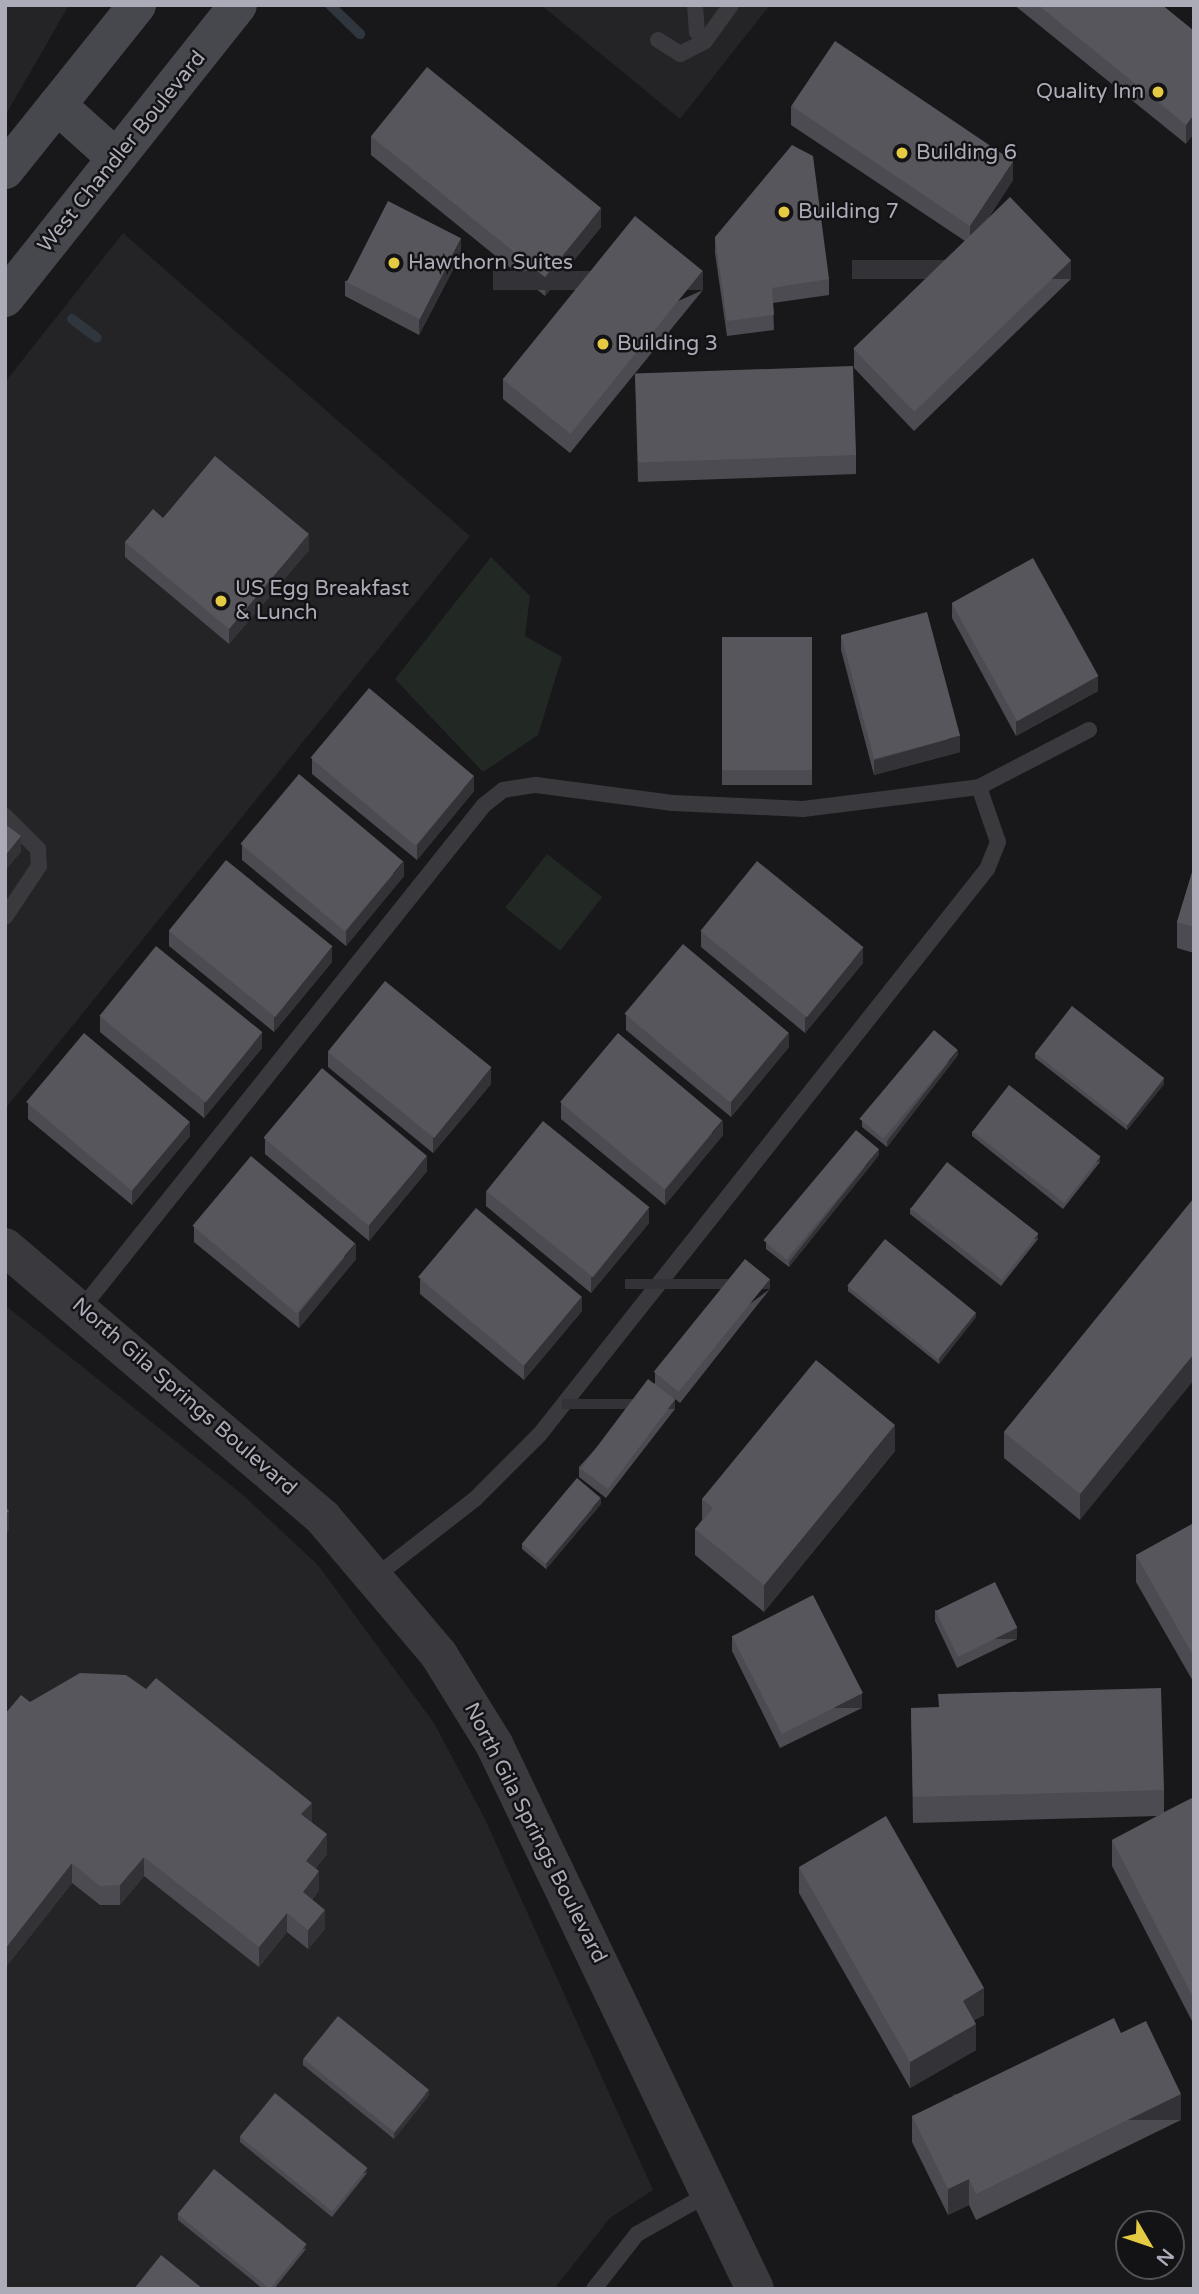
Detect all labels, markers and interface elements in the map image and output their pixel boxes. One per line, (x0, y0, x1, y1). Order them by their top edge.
street label: West Chandler Boulevard (33, 46, 211, 258)
place label: Quality Inn (1036, 79, 1144, 105)
marker: Quality Inn (1150, 84, 1166, 100)
place label: Building 6 (916, 140, 1017, 166)
marker: Building 6 (894, 145, 910, 161)
place label: Building 7 (798, 199, 899, 225)
marker: Building 7 (776, 204, 792, 220)
place label: Hawthorn Suites (408, 250, 573, 276)
marker: Hawthorn Suites (386, 255, 402, 271)
place label: Building 3 (617, 331, 718, 357)
marker: Building 3 (595, 336, 611, 352)
place label: US Egg Breakfast & Lunch (235, 576, 409, 626)
marker: US Egg Breakfast & Lunch (213, 593, 229, 609)
street label: North Gila Springs Boulevard (67, 1293, 301, 1501)
street label: North Gila Springs Boulevard (458, 1699, 612, 1967)
north arrow (1115, 2210, 1185, 2280)
text: N (1151, 2244, 1178, 2270)

